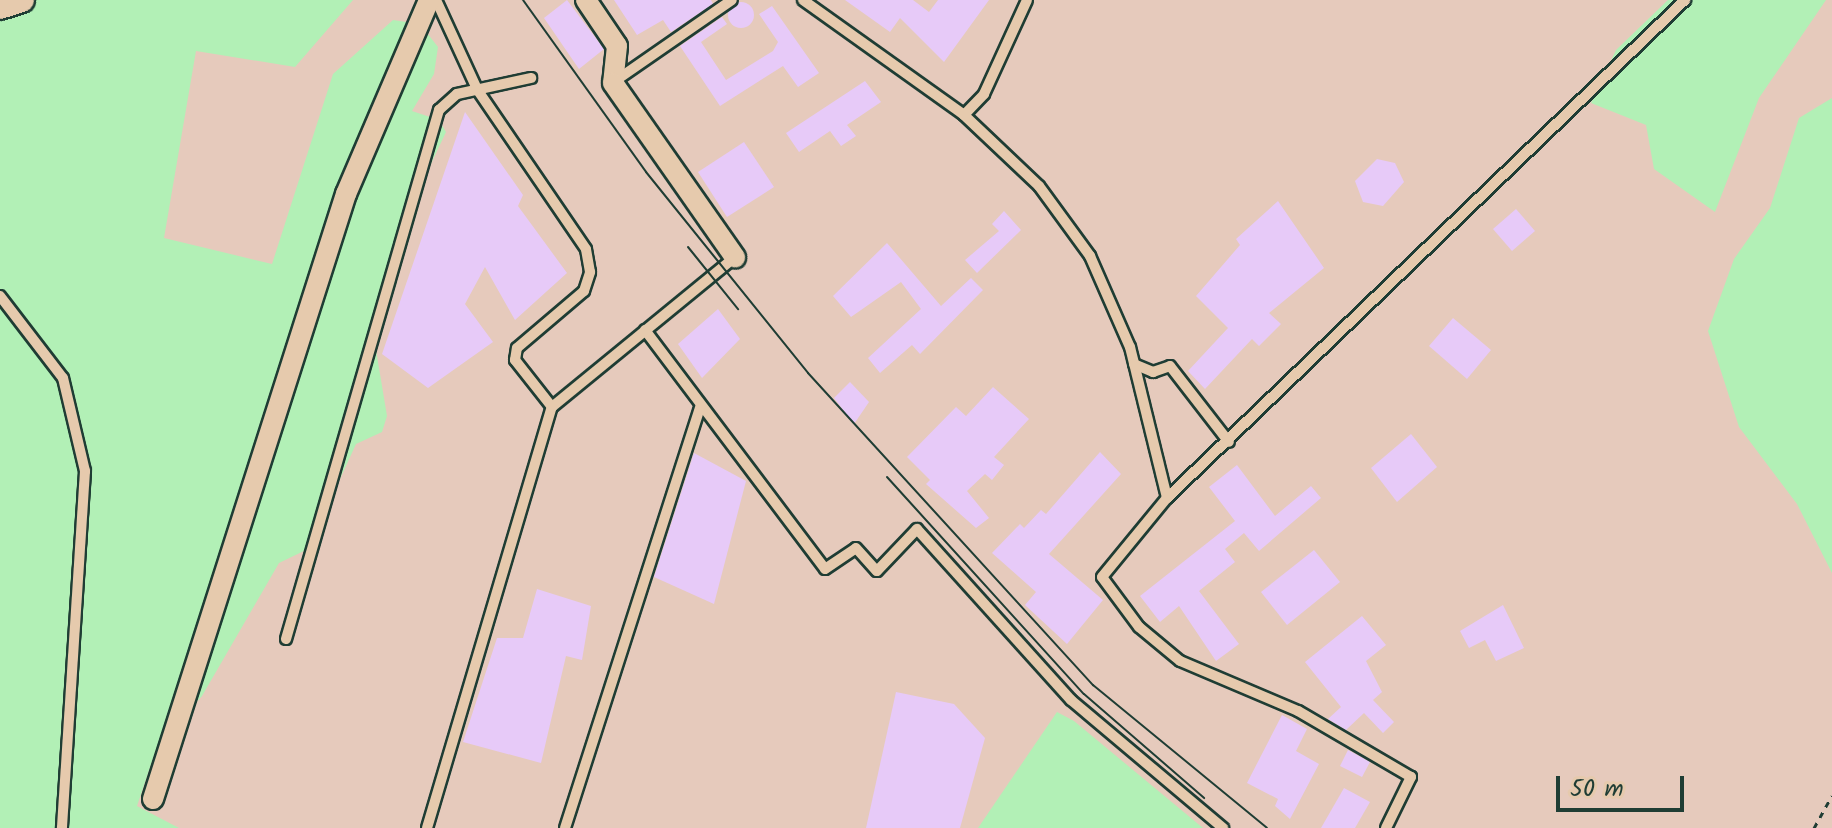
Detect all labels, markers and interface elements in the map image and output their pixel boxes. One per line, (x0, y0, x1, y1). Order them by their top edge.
scale bar (1560, 760, 1688, 810)
text: 50 m (1570, 770, 1624, 809)

